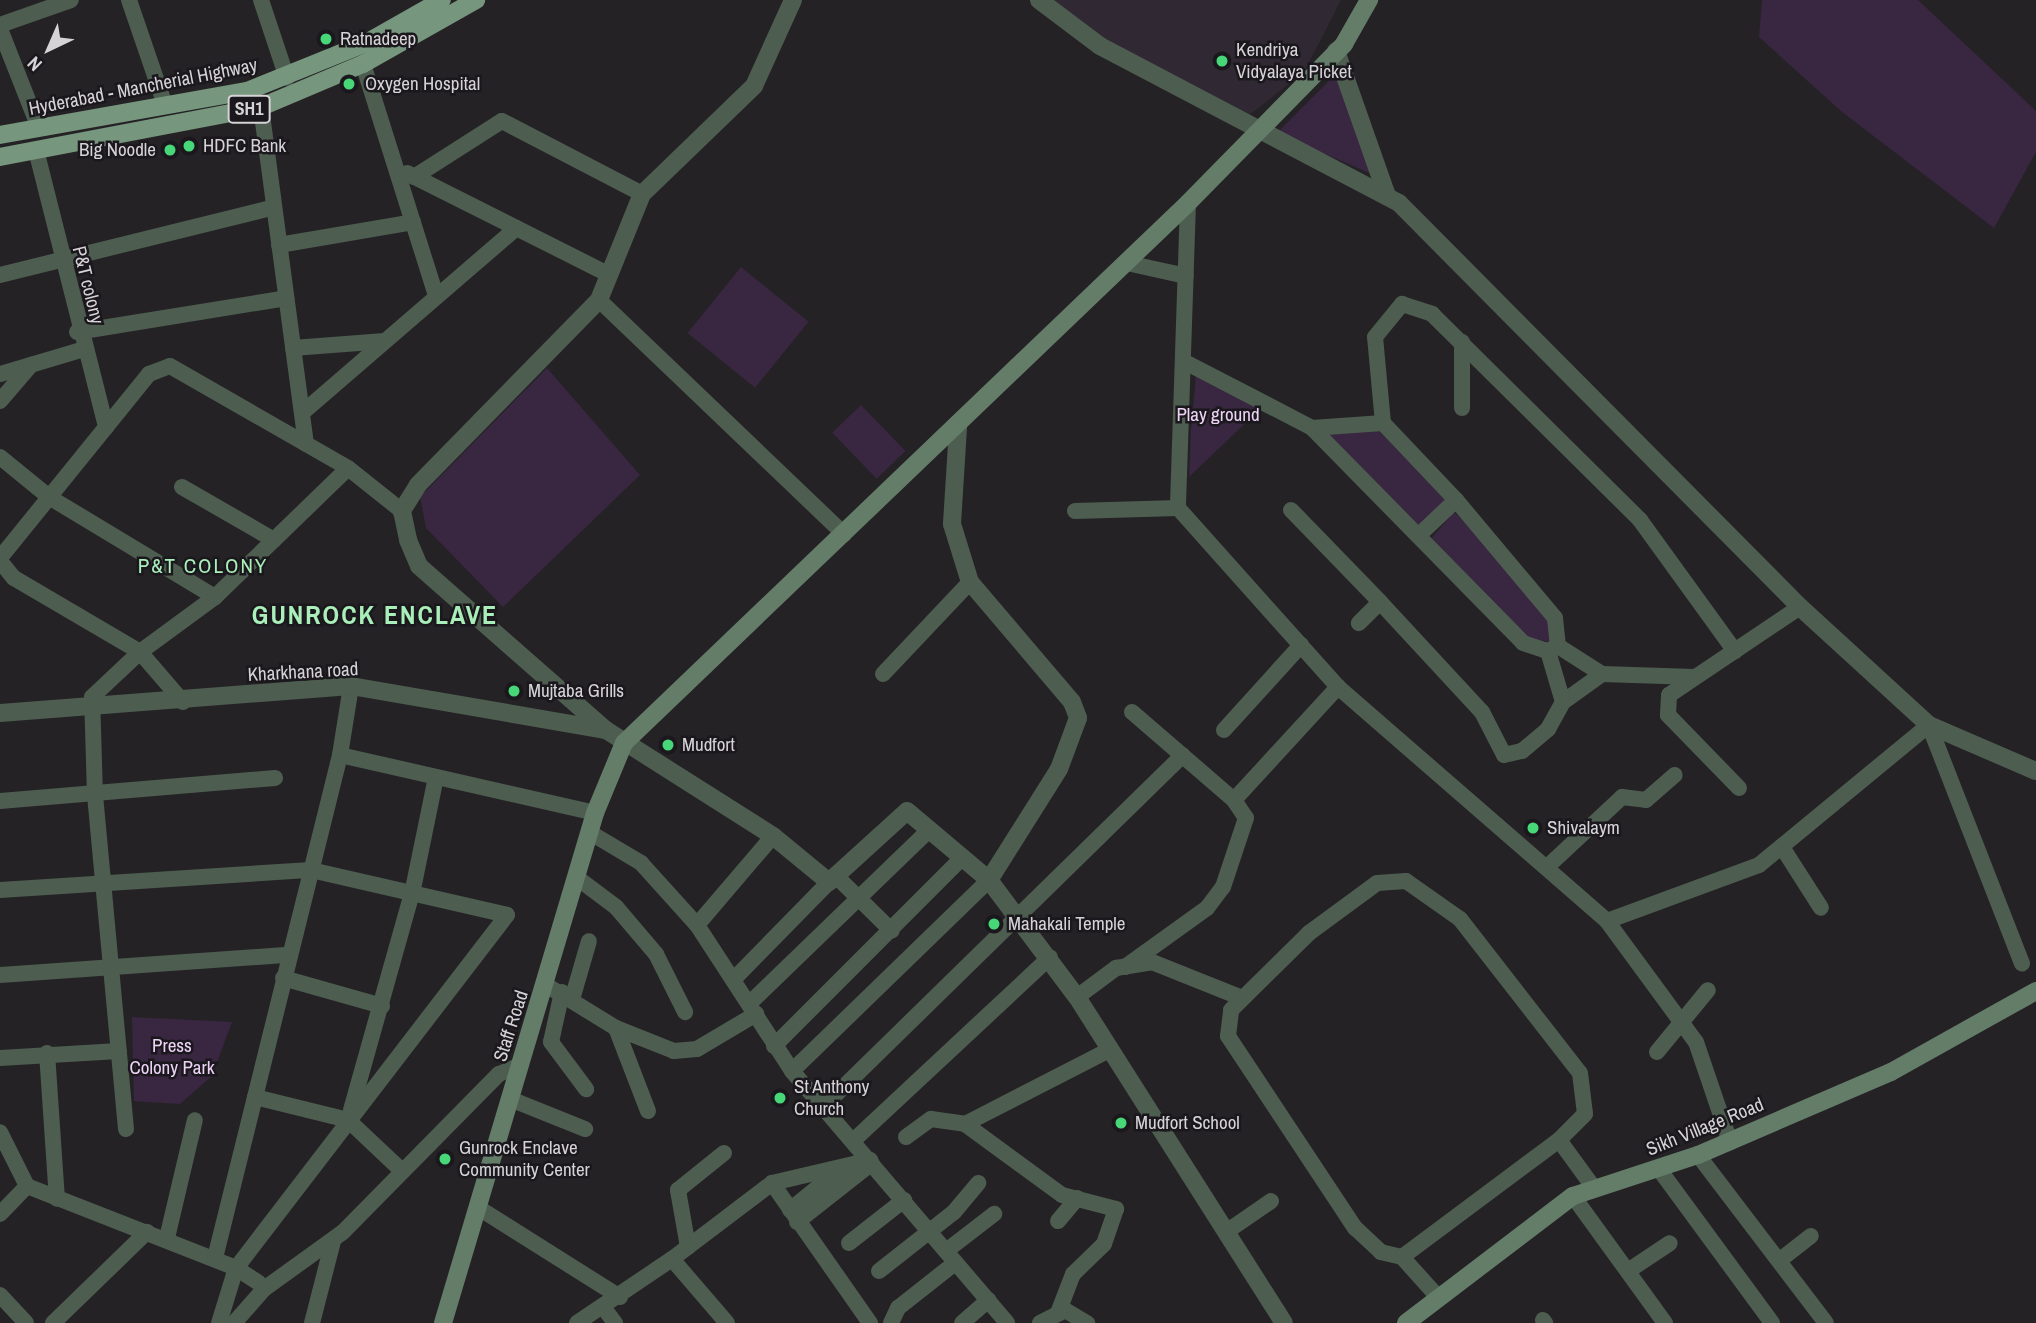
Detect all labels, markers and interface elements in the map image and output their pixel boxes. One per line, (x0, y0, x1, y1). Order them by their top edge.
north arrow (14, 14, 84, 84)
place label: Ratnadeep (340, 28, 416, 50)
marker: Ratnadeep (318, 31, 334, 47)
place label: Kendriya Vidyalaya Picket (1236, 39, 1352, 83)
text: N (21, 51, 47, 77)
marker: Kendriya Vidyalaya Picket (1214, 53, 1230, 69)
street label: Hyderabad - Mancherial Highway (27, 54, 259, 120)
place label: Oxygen Hospital (365, 73, 480, 95)
marker: Oxygen Hospital (339, 74, 359, 94)
road number: SH1 (226, 94, 272, 124)
place label: HDFC Bank (203, 135, 286, 157)
marker: HDFC Bank (181, 138, 197, 154)
place label: Big Noodle (79, 139, 156, 161)
marker: Big Noodle (162, 142, 178, 158)
street label: P&T colony (67, 244, 109, 326)
park label: Play ground (1176, 404, 1260, 426)
district label: P&T COLONY (139, 553, 267, 579)
district label: GUNROCK ENCLAVE (254, 599, 496, 631)
street label: Kharkhana road (247, 658, 359, 686)
place label: Mujtaba Grills (528, 680, 624, 702)
marker: Mujtaba Grills (506, 683, 522, 699)
place label: Mudfort (682, 734, 735, 756)
marker: Mudfort (660, 737, 676, 753)
place label: Shivalaym (1547, 817, 1620, 839)
marker: Shivalaym (1525, 820, 1541, 836)
place label: Mahakali Temple (1008, 913, 1126, 935)
marker: Mahakali Temple (986, 916, 1002, 932)
street label: Staff Road (489, 988, 533, 1064)
park label: Press Colony Park (130, 1035, 214, 1079)
place label: St Anthony Church (794, 1076, 870, 1120)
marker: St Anthony Church (772, 1090, 788, 1106)
street label: Sikh Village Road (1643, 1093, 1767, 1161)
place label: Mudfort School (1135, 1112, 1240, 1134)
marker: Mudfort School (1113, 1115, 1129, 1131)
place label: Gunrock Enclave Community Center (459, 1137, 590, 1181)
marker: Gunrock Enclave Community Center (437, 1151, 453, 1167)

